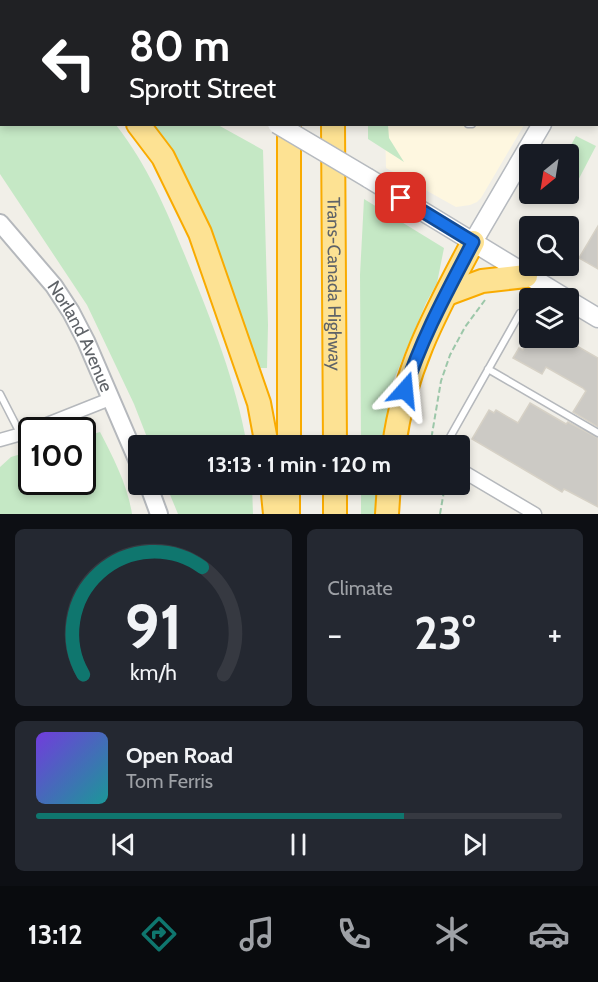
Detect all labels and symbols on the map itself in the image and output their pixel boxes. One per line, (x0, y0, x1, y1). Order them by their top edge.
north arrow (519, 144, 579, 204)
pin (375, 172, 426, 223)
street label: Trans-Canada Highway (322, 197, 346, 371)
street label: Norland Avenue (43, 277, 118, 395)
position arrow (373, 358, 437, 422)
speed limit sign: 100 (18, 417, 96, 495)

